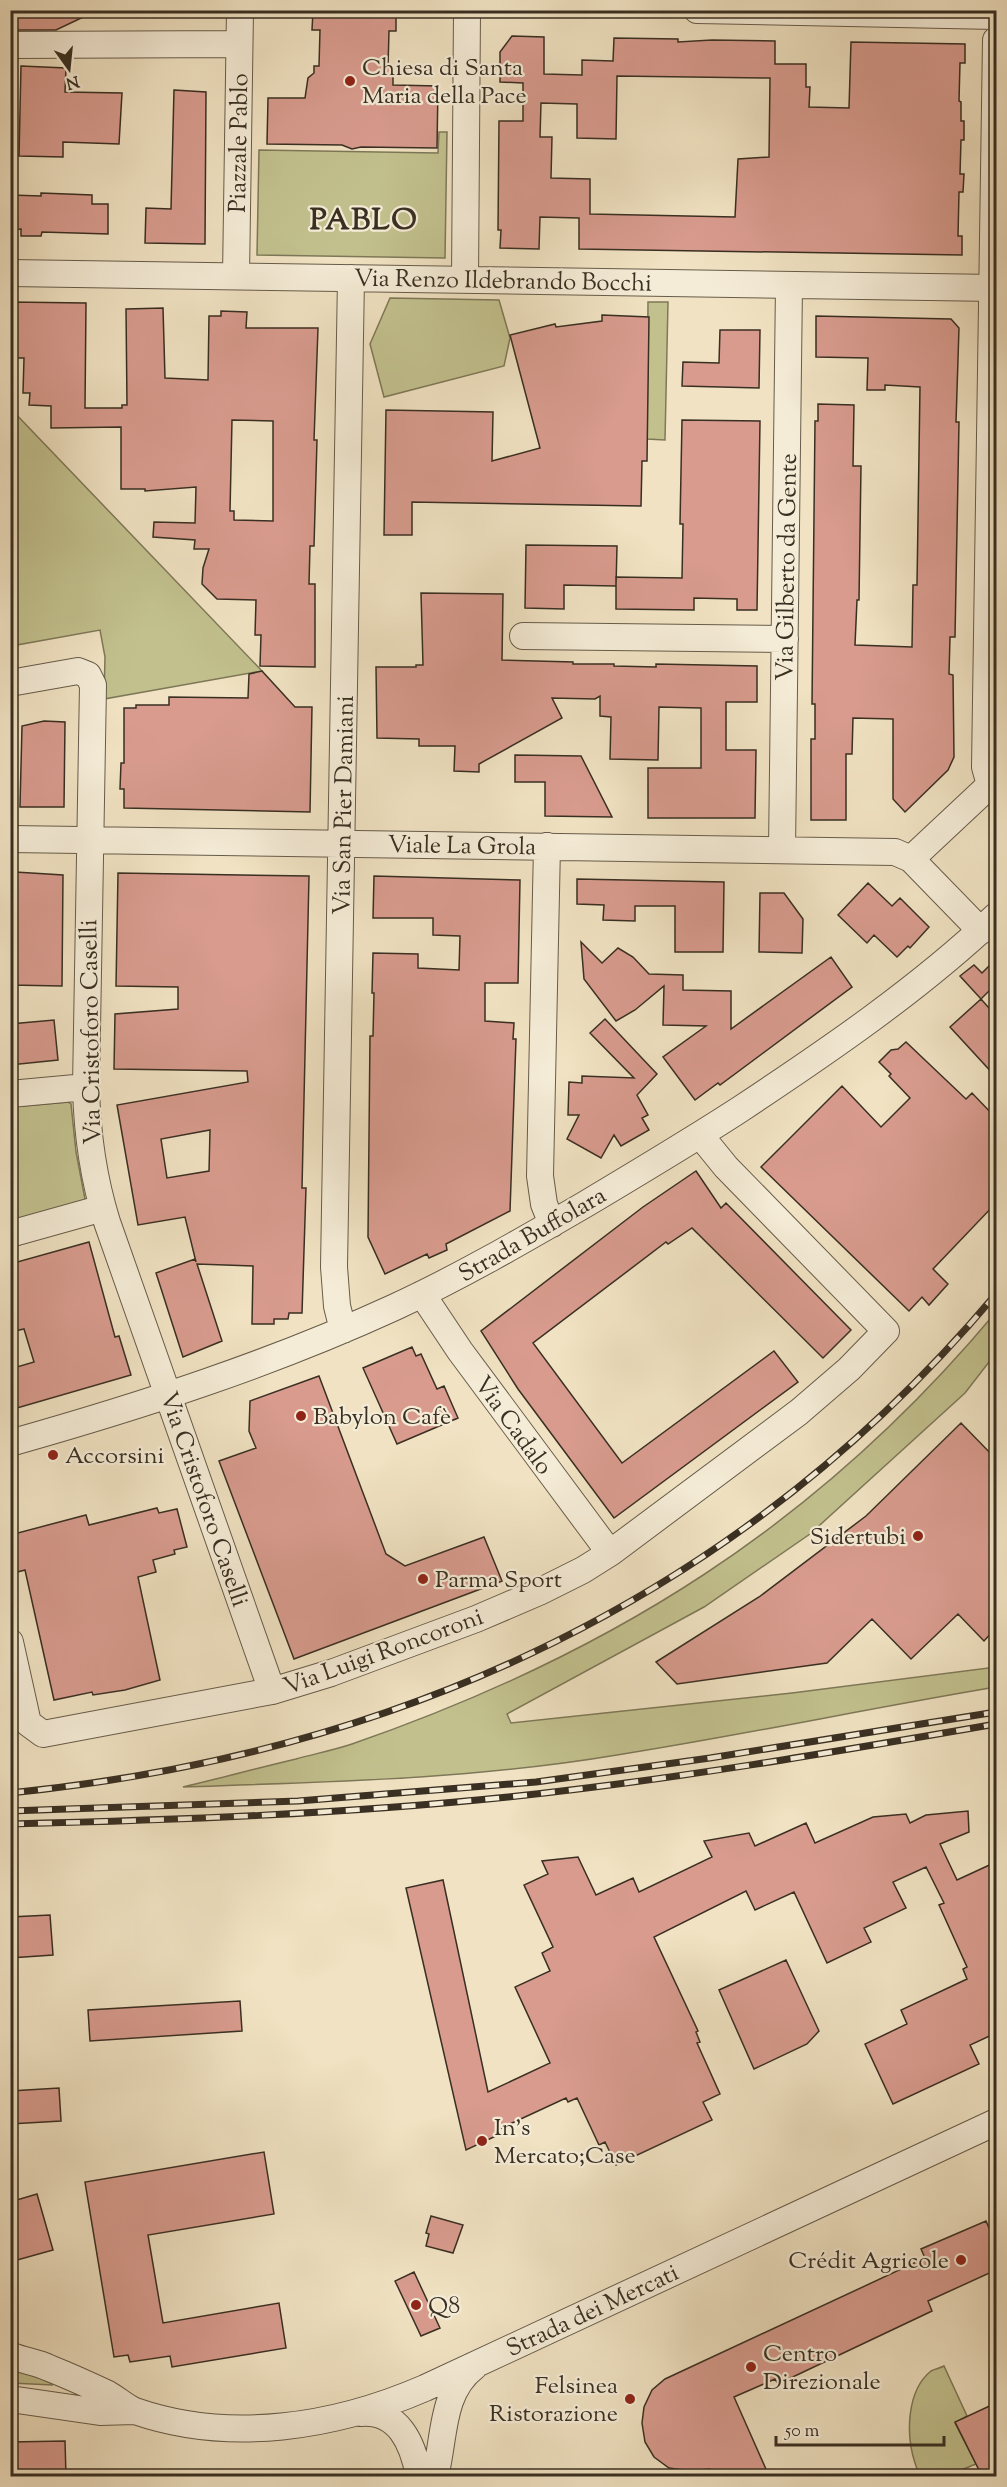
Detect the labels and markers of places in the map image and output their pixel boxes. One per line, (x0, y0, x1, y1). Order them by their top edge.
place label: Chiesa di Santa Maria della Pace (362, 52, 527, 114)
marker: Chiesa di Santa Maria della Pace (343, 74, 357, 88)
place label: Babylon Cafè (313, 1401, 451, 1435)
marker: Babylon Cafè (294, 1409, 308, 1423)
place label: Accorsini (65, 1440, 165, 1474)
marker: Accorsini (46, 1448, 60, 1462)
place label: Sidertubi (810, 1521, 906, 1555)
marker: Sidertubi (911, 1529, 925, 1543)
place label: Parma Sport (435, 1564, 562, 1598)
marker: Parma Sport (416, 1572, 430, 1586)
place label: In's Mercato;Case (494, 2112, 636, 2174)
marker: In's Mercato;Case (475, 2134, 489, 2148)
place label: Crédit Agricole (788, 2245, 949, 2279)
marker: Crédit Agricole (954, 2253, 968, 2267)
place label: Q8 (428, 2290, 460, 2324)
marker: Q8 (409, 2298, 423, 2312)
place label: Centro Direzionale (763, 2338, 881, 2400)
marker: Centro Direzionale (744, 2360, 758, 2374)
place label: Felsinea Ristorazione (489, 2370, 618, 2432)
marker: Felsinea Ristorazione (623, 2392, 637, 2406)

